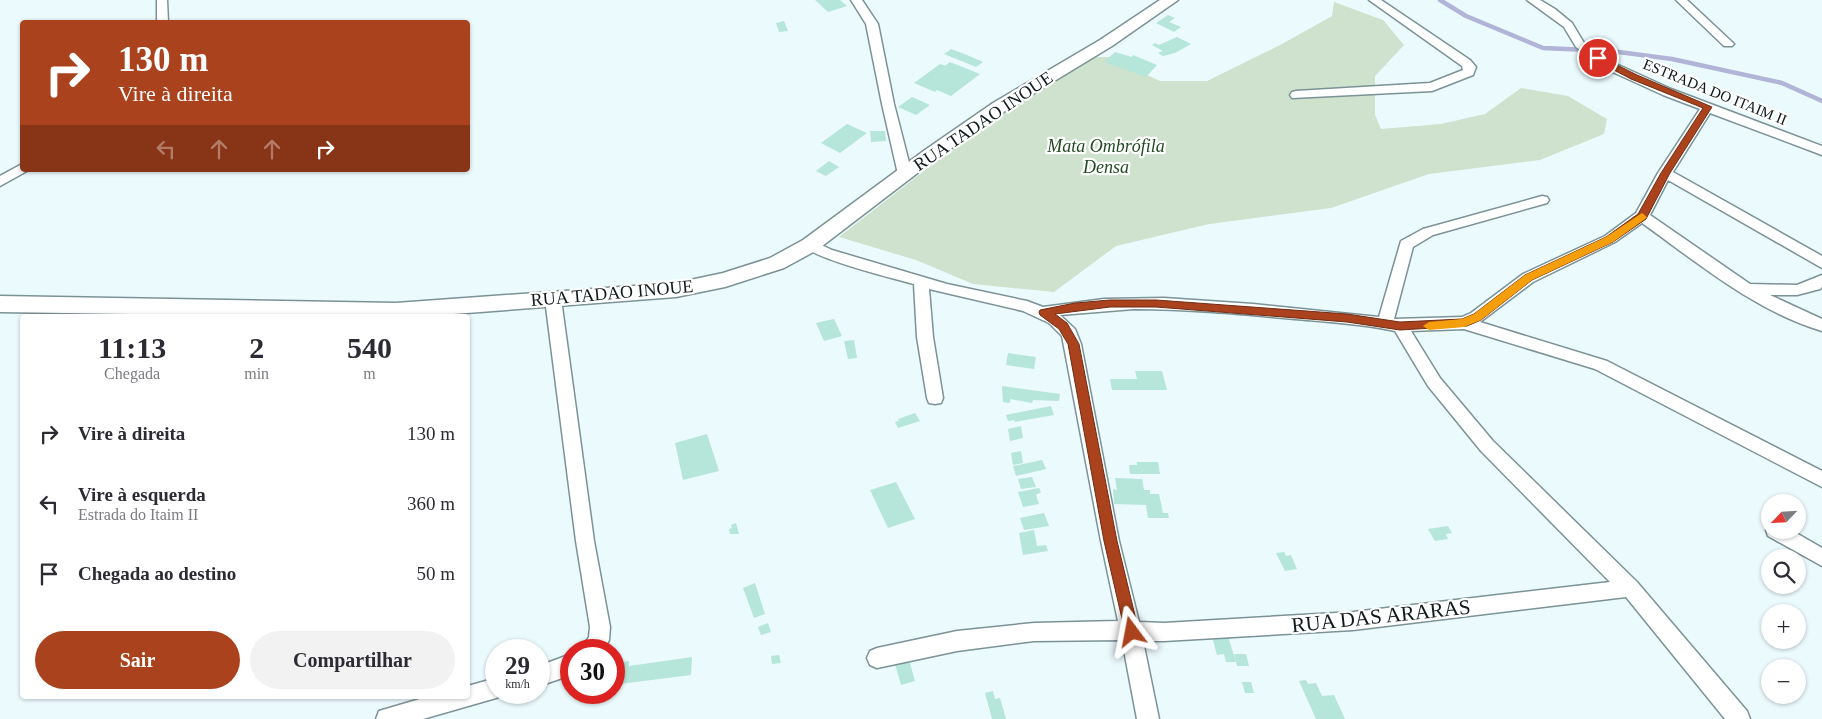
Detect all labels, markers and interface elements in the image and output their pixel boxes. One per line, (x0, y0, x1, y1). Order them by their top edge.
pin (1577, 37, 1619, 79)
icon: right (35, 40, 100, 105)
text: 130 m (118, 40, 208, 79)
icon: arrive (1584, 44, 1612, 72)
street label: ESTRADA DO ITAIM II (1641, 56, 1789, 128)
street label: RUA TADAO INOUE (910, 67, 1056, 175)
text: Vire à direita (118, 81, 233, 106)
icon: left (152, 135, 180, 163)
icon: ahead (205, 135, 233, 163)
icon: ahead (258, 135, 286, 163)
icon: right (311, 135, 339, 163)
park label: Mata Ombrófila Densa (1046, 136, 1165, 177)
street label: RUA TADAO INOUE (530, 276, 694, 310)
text: 11:13 (98, 331, 166, 364)
text: 2 (249, 331, 264, 364)
text: 540 (347, 331, 392, 364)
text: Chegada (104, 365, 160, 382)
text: min (244, 365, 269, 382)
text: m (363, 365, 376, 382)
icon: right (35, 420, 63, 448)
text: Vire à direita (78, 423, 185, 444)
text: 130 m (407, 423, 455, 444)
text: Vire à esquerda (78, 484, 206, 505)
icon: left (35, 490, 63, 518)
text: 360 m (407, 493, 455, 514)
north arrow (1761, 494, 1806, 539)
map controls (1761, 494, 1806, 704)
text: Estrada do Itaim II (78, 506, 198, 523)
button: search (1761, 549, 1806, 594)
icon: arrive (35, 560, 63, 588)
text: Chegada ao destino (78, 563, 236, 584)
text: 50 m (416, 563, 455, 584)
street label: RUA DAS ARARAS (1290, 595, 1472, 637)
button: + (1761, 604, 1806, 649)
position arrow (1105, 605, 1157, 657)
button: Sair (35, 631, 240, 689)
button: Compartilhar (250, 631, 455, 689)
speed limit sign: 30 (560, 639, 625, 704)
text: 29 (505, 652, 530, 679)
button: − (1761, 659, 1806, 704)
text: km/h (505, 677, 530, 691)

